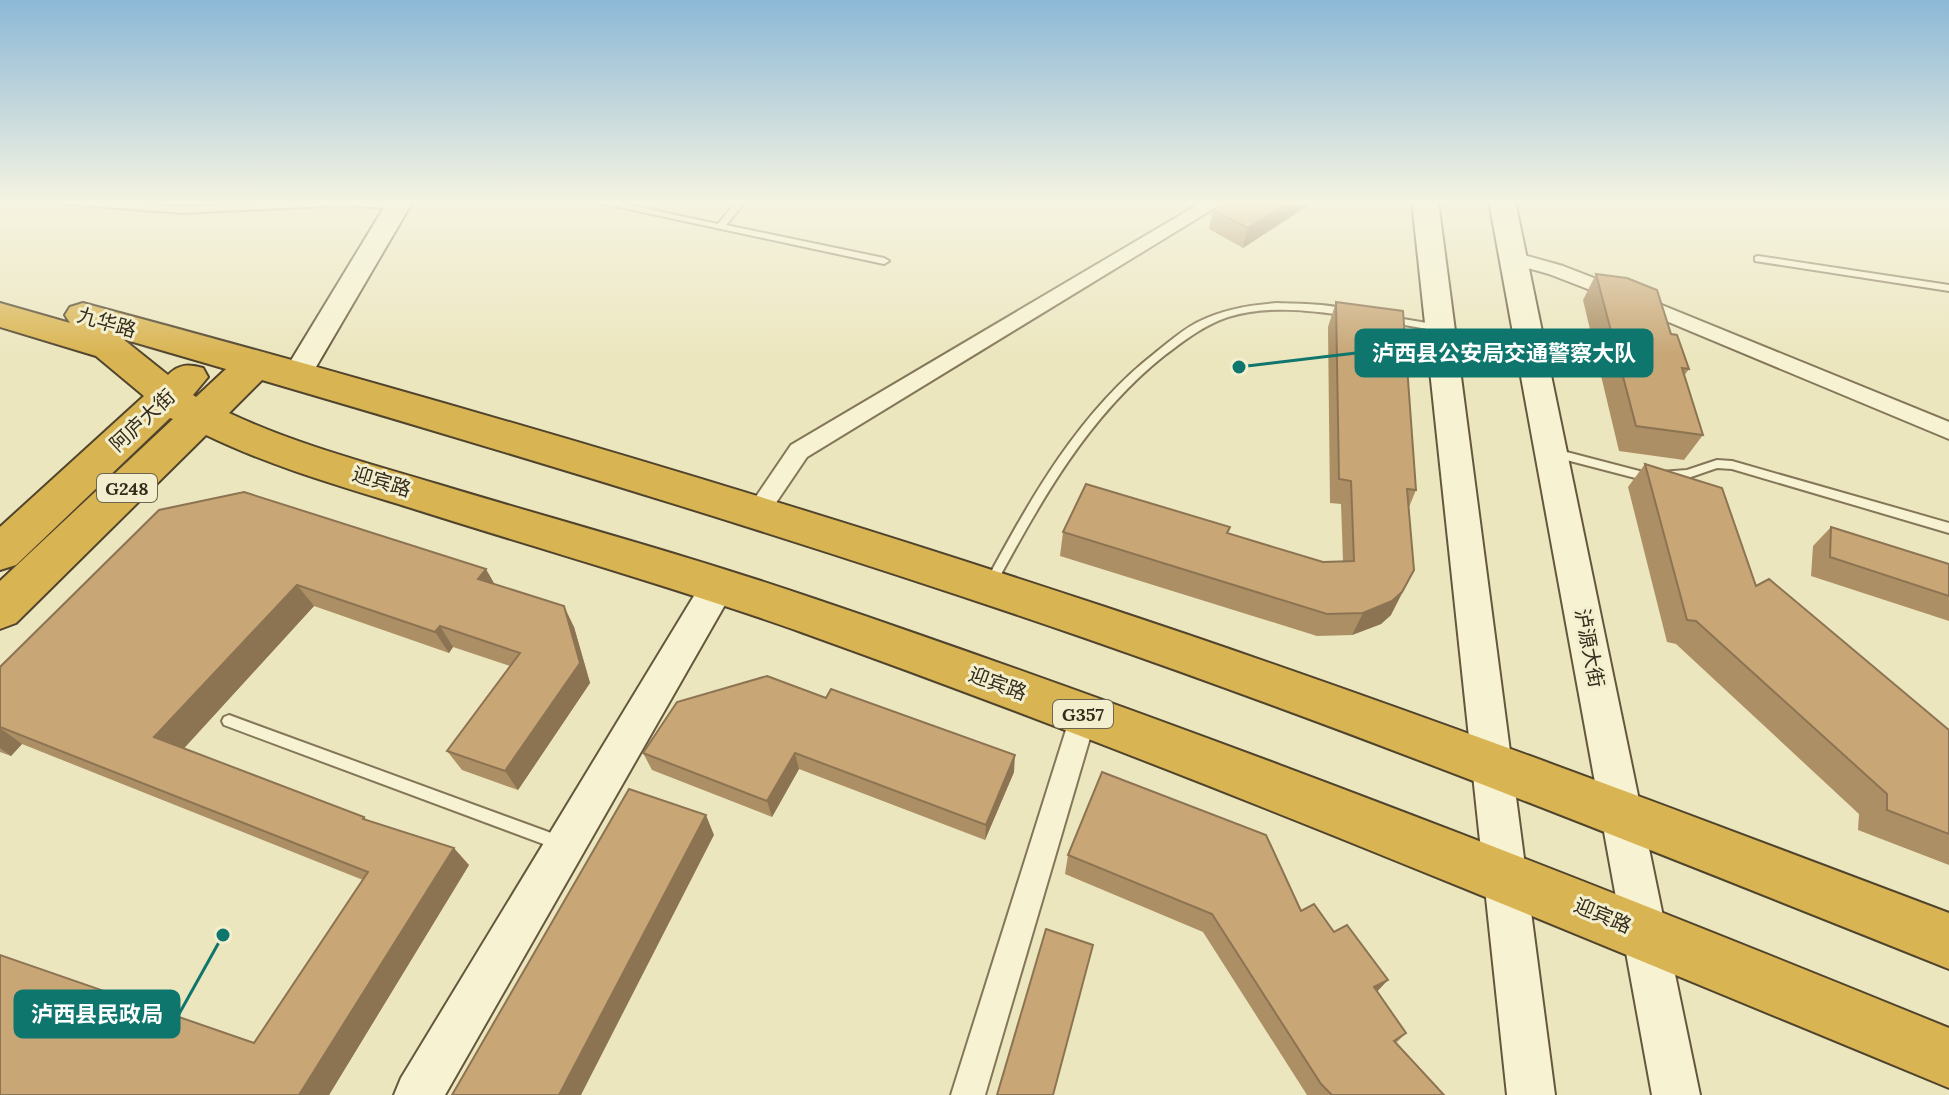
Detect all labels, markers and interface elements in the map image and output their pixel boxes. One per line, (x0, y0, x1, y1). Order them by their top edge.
street label: 九华路 (75, 302, 139, 342)
callout: 泸西县公安局交通警察大队 (1356, 330, 1652, 376)
text: 泸西县公安局交通警察大队 (1372, 339, 1636, 367)
street label: 阿庐大街 (104, 384, 180, 456)
street label: 迎宾路 (350, 460, 414, 502)
road number: G248 (97, 474, 157, 502)
street label: 泸源大街 (1570, 606, 1610, 690)
street label: 迎宾路 (966, 661, 1030, 705)
road number: G357 (1053, 700, 1113, 728)
street label: 迎宾路 (1571, 892, 1635, 938)
callout: 泸西县民政局 (15, 991, 179, 1037)
text: 泸西县民政局 (31, 1000, 163, 1028)

